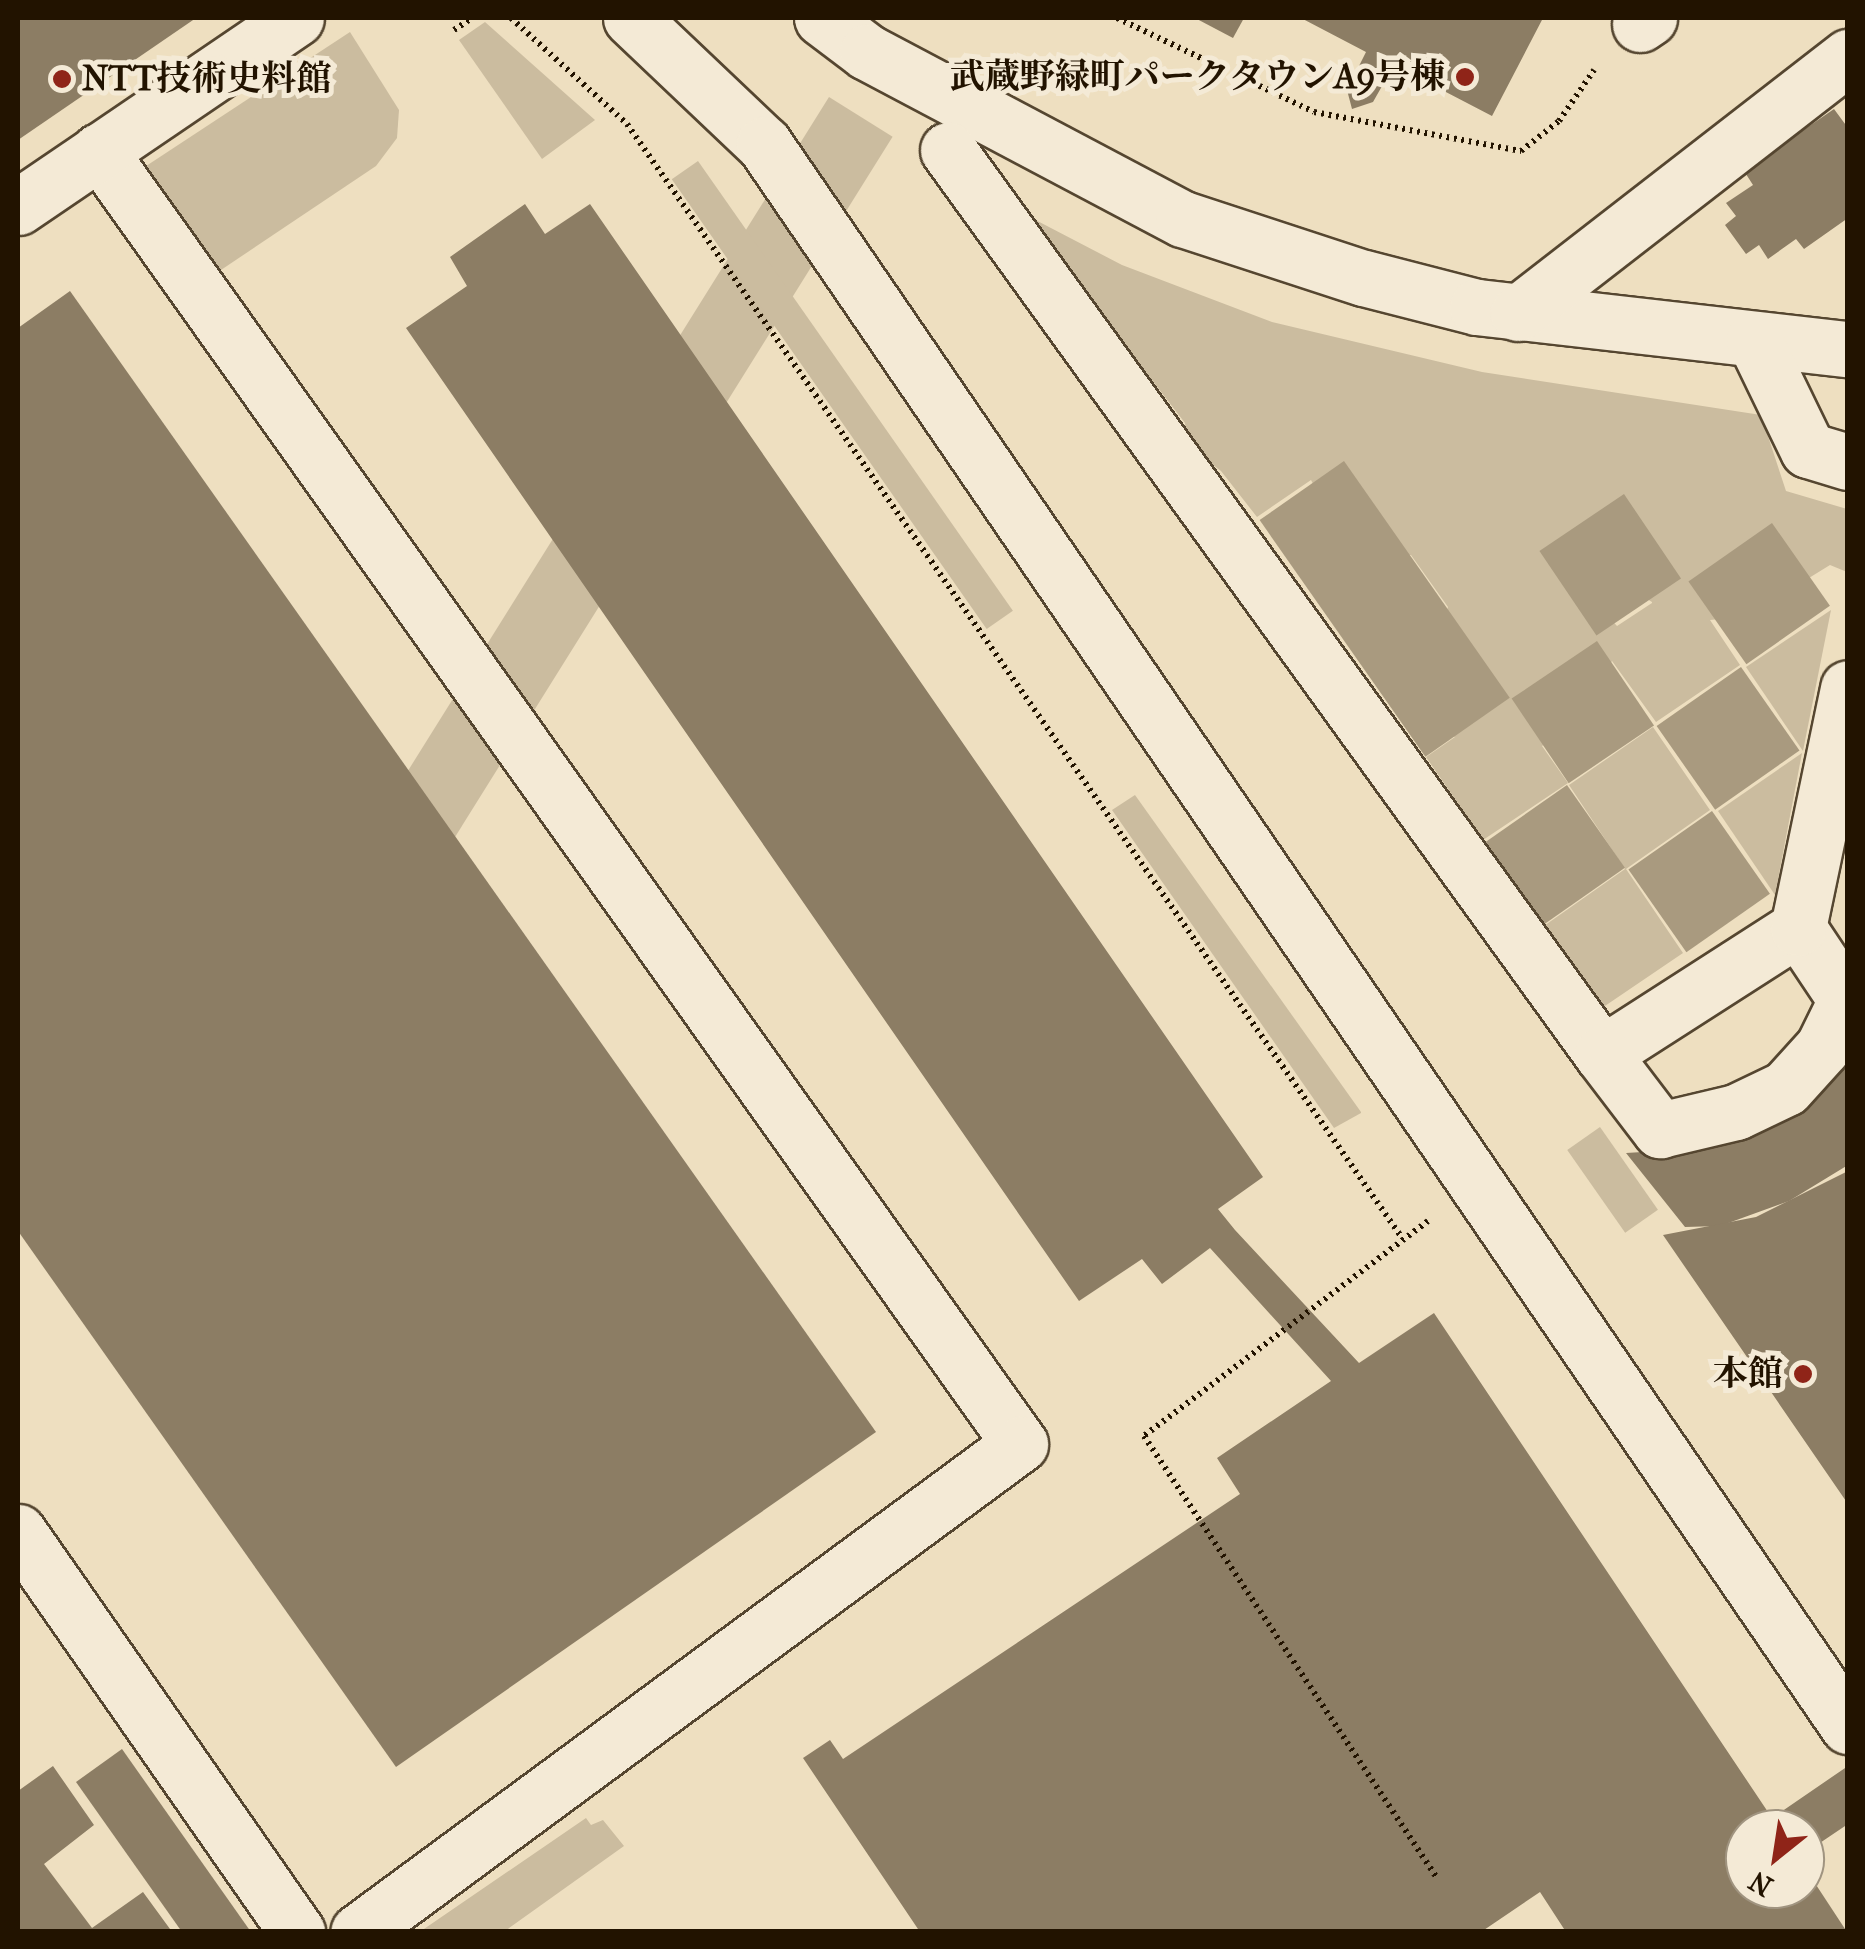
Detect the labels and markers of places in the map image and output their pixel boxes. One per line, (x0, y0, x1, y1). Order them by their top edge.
place label: 武蔵野緑町パークタウンA9号棟 (949, 56, 1445, 98)
place label: NTT技術史料館 (82, 58, 332, 100)
marker: 武蔵野緑町パークタウンA9号棟 (1454, 66, 1476, 88)
marker: NTT技術史料館 (51, 68, 73, 90)
place label: 本館 (1713, 1353, 1783, 1395)
marker: 本館 (1792, 1363, 1814, 1385)

